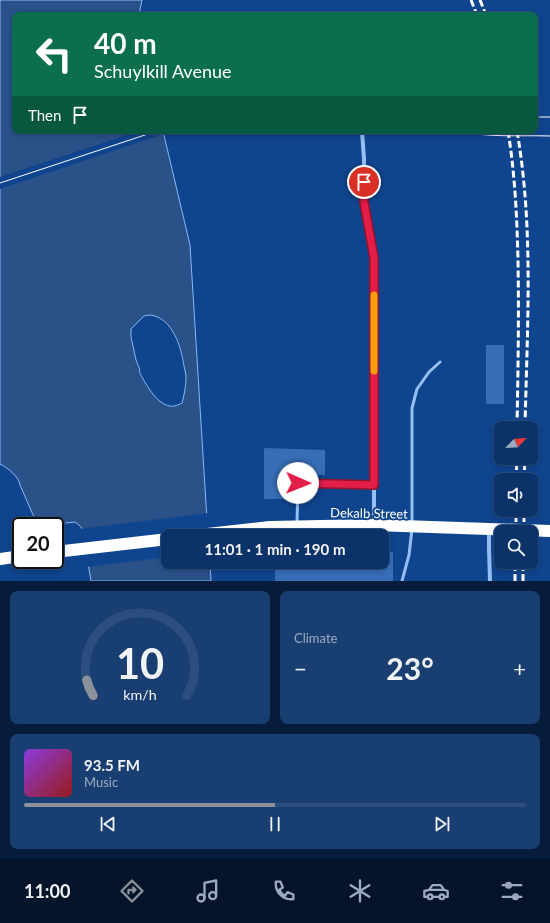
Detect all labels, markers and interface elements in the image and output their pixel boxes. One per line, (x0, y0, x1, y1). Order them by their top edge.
text: 40 m (94, 26, 157, 60)
icon: left (28, 28, 80, 80)
text: Schuylkill Avenue (94, 60, 231, 82)
icon: arrive (69, 104, 91, 126)
text: Then (28, 106, 61, 124)
pin (347, 165, 381, 199)
icon: arrive (353, 171, 375, 193)
north arrow (494, 421, 538, 465)
map controls (494, 421, 538, 569)
position arrow (277, 462, 319, 504)
button: sound (494, 473, 538, 517)
street label: Dekalb Street (330, 504, 408, 522)
speed limit sign: 20 (12, 517, 64, 569)
button: search (494, 525, 538, 569)
text: 11:01 · 1 min · 190 m (205, 540, 345, 558)
text: Climate (294, 630, 337, 646)
text: 10 (116, 637, 164, 687)
text: 23° (386, 650, 434, 686)
text: − (294, 655, 307, 682)
text: + (513, 655, 526, 682)
text: km/h (123, 685, 157, 702)
text: 93.5 FM (84, 756, 140, 774)
text: Music (84, 774, 118, 790)
icon: previous (97, 813, 119, 835)
icon: pause (264, 813, 286, 835)
icon: next (431, 813, 453, 835)
icon: directions (118, 877, 146, 905)
icon: music (194, 877, 222, 905)
icon: phone (270, 877, 298, 905)
icon: climate (346, 877, 374, 905)
icon: car (422, 877, 450, 905)
icon: filters (498, 877, 526, 905)
text: 11:00 (24, 880, 70, 902)

